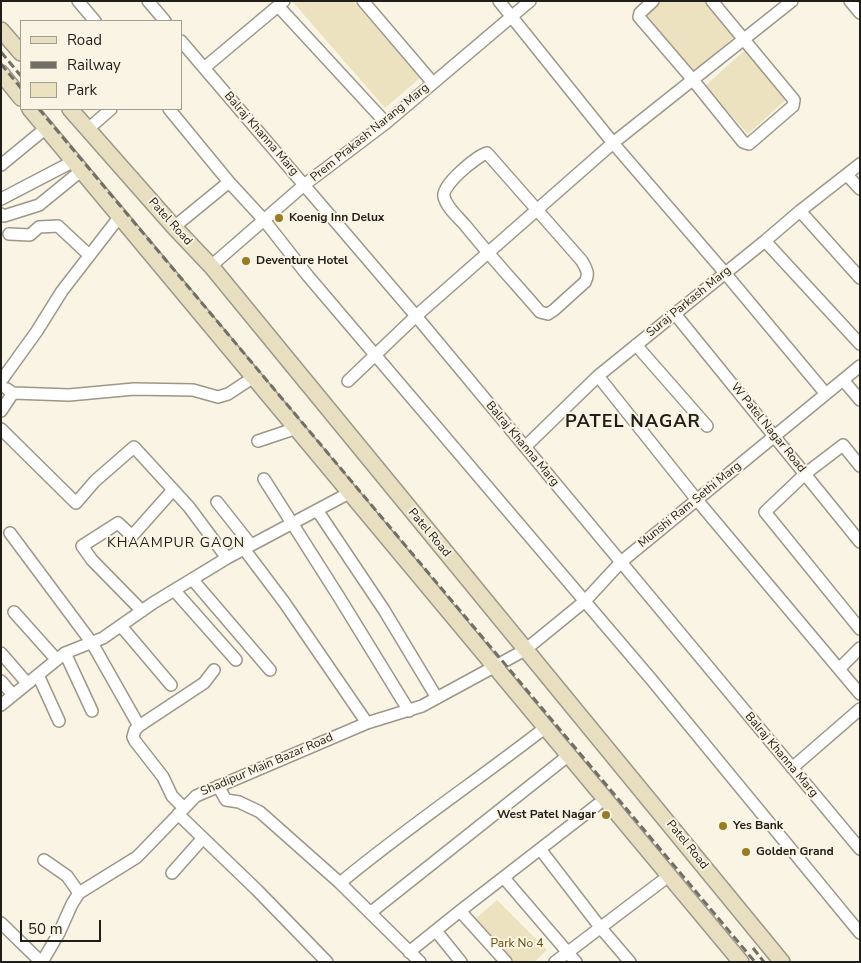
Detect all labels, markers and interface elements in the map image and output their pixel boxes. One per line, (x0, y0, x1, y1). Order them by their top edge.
legend (20, 20, 182, 110)
text: Road (67, 30, 102, 50)
text: Railway (67, 55, 121, 75)
text: Park (67, 80, 97, 100)
street label: Prem Prakash Narang Marg (308, 81, 432, 185)
street label: Balraj Khanna Marg (221, 89, 301, 179)
street label: Patel Road (145, 195, 195, 249)
place label: Koenig Inn Delux (289, 211, 384, 225)
marker: Koenig Inn Delux (273, 212, 285, 224)
place label: Deventure Hotel (256, 254, 348, 268)
marker: Deventure Hotel (240, 255, 252, 267)
street label: Suraj Parkash Marg (644, 264, 734, 340)
street label: W Patel Nagar Road (727, 380, 809, 476)
street label: Balraj Khanna Marg (482, 399, 562, 489)
district label: PATEL NAGAR (564, 412, 702, 434)
street label: Munshi Ram Sethi Marg (636, 459, 744, 551)
street label: Patel Road (405, 506, 453, 560)
district label: KHAAMPUR GAON (105, 536, 247, 552)
street label: Balraj Khanna Marg (741, 710, 821, 800)
street label: Shadipur Main Bazar Road (199, 731, 335, 799)
place label: West Patel Nagar (497, 808, 596, 822)
marker: West Patel Nagar (600, 809, 612, 821)
street label: Patel Road (663, 818, 711, 872)
place label: Yes Bank (733, 819, 783, 833)
marker: Yes Bank (717, 820, 729, 832)
place label: Golden Grand (756, 845, 834, 859)
marker: Golden Grand (740, 846, 752, 858)
scale bar (22, 910, 104, 942)
text: 50 m (28, 919, 63, 939)
park label: Park No 4 (491, 937, 543, 951)

